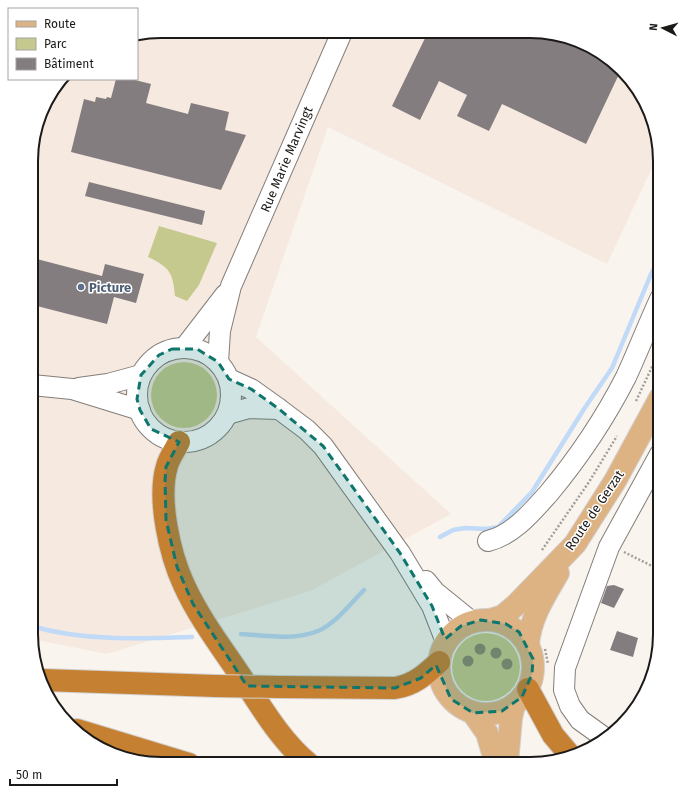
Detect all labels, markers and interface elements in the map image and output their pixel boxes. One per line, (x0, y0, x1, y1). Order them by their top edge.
legend (8, 8, 138, 80)
north arrow (643, 8, 683, 48)
text: Route (44, 17, 76, 31)
text: N (647, 23, 660, 31)
text: Parc (44, 37, 67, 51)
text: Bâtiment (44, 57, 94, 71)
street label: Rue Marie Marvingt (257, 104, 316, 214)
place label: Picture (89, 280, 131, 295)
marker: Picture (76, 282, 86, 292)
street label: Route de Gerzat (562, 467, 627, 553)
scale bar (10, 761, 117, 787)
text: 50 m (16, 768, 42, 782)

